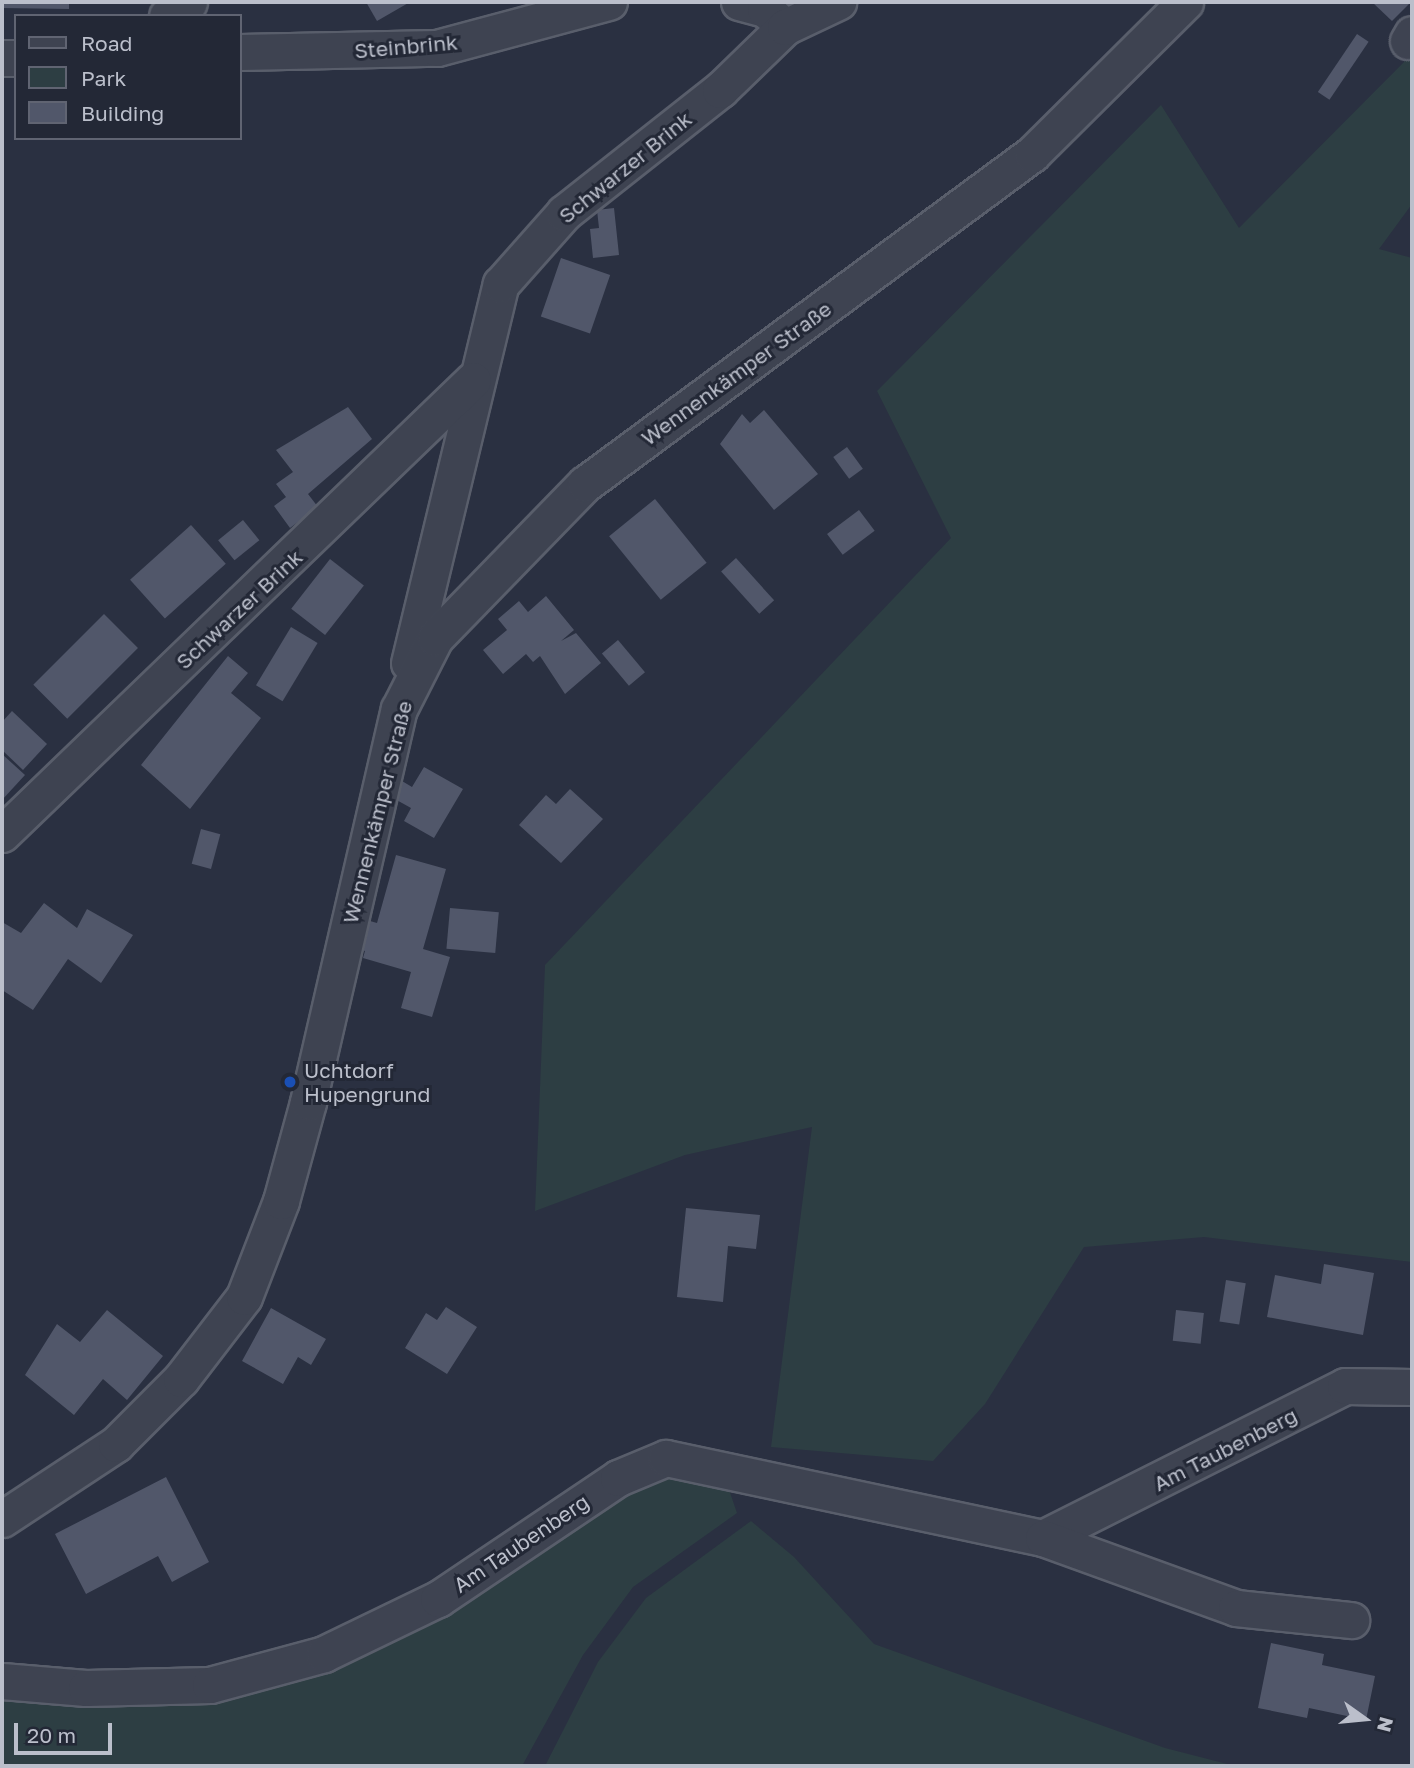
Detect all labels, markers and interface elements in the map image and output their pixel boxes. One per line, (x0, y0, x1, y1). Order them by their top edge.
legend (14, 14, 242, 140)
street label: Steinbrink (353, 29, 459, 63)
text: Road (81, 30, 132, 56)
text: Park (81, 65, 126, 91)
text: Building (81, 100, 164, 126)
street label: Schwarzer Brink (554, 106, 696, 228)
street label: Wennenkämper Straße (636, 296, 836, 450)
street label: Schwarzer Brink (171, 544, 307, 674)
street label: Wennenkämper Straße (337, 698, 417, 926)
place label: Uchtdorf Hupengrund (304, 1057, 430, 1107)
marker: Uchtdorf Hupengrund (282, 1074, 298, 1090)
street label: Am Taubenberg (1149, 1402, 1301, 1496)
street label: Am Taubenberg (449, 1488, 593, 1598)
north arrow (1330, 1684, 1400, 1754)
scale bar (18, 1708, 116, 1752)
text: N (1373, 1715, 1399, 1735)
text: 20 m (27, 1722, 76, 1748)

